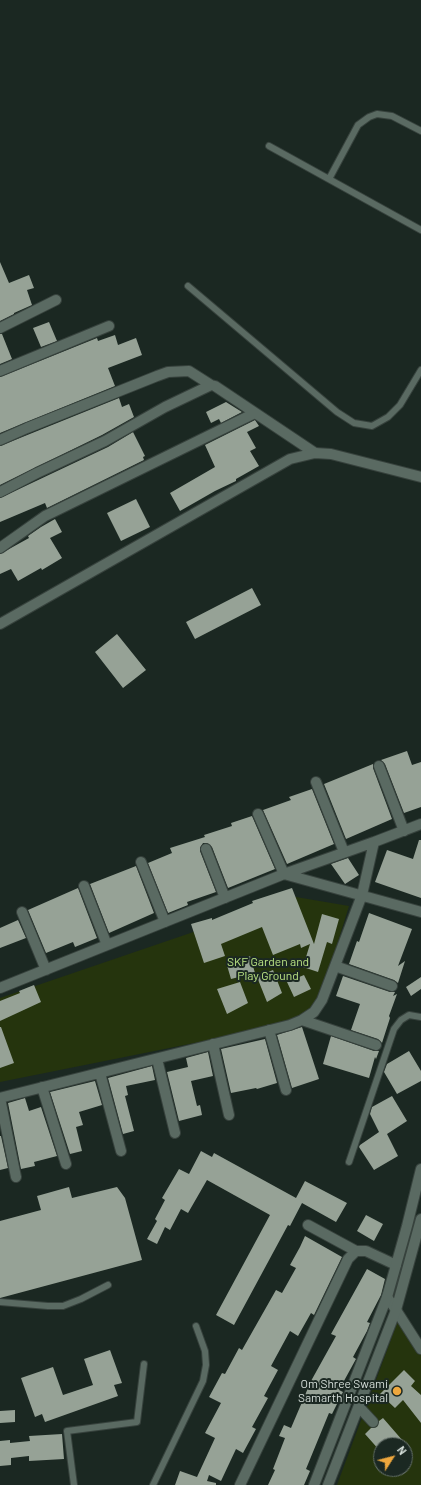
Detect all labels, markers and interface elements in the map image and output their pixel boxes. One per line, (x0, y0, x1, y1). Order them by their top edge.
park label: SKF Garden and Play Ground (227, 955, 309, 983)
place label: Om Shree Swami Samarth Hospital (298, 1377, 388, 1405)
marker: Om Shree Swami Samarth Hospital (391, 1385, 403, 1397)
north arrow (373, 1437, 413, 1477)
text: N (395, 1443, 410, 1457)

